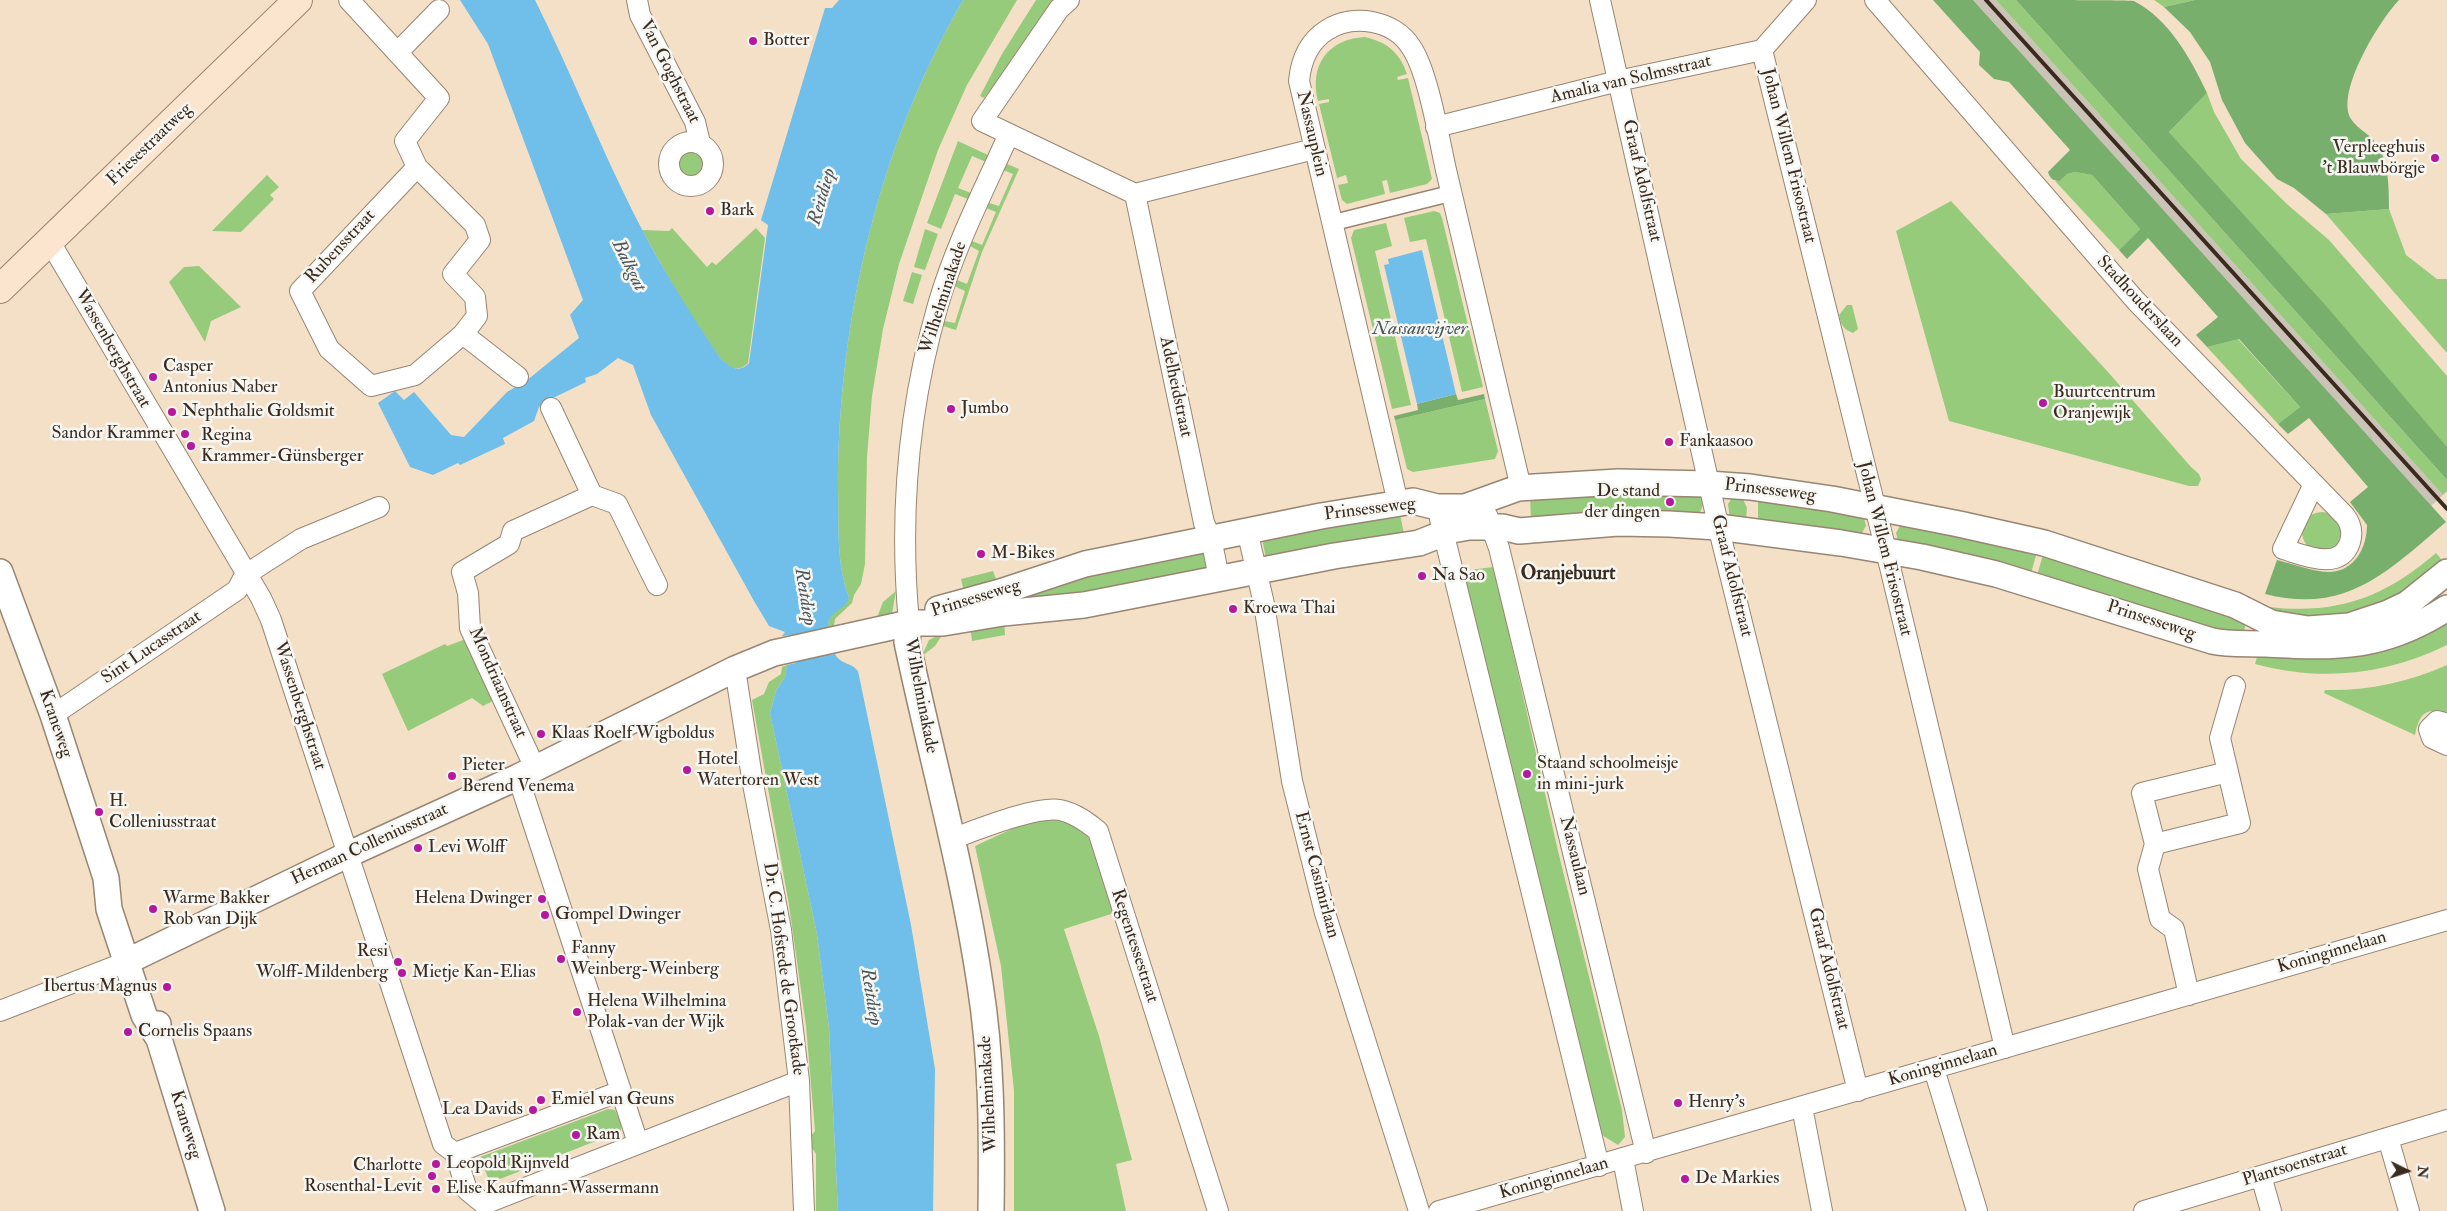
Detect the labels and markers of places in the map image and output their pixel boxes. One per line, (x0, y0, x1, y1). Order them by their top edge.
place label: Botter (763, 30, 809, 52)
marker: Botter (747, 35, 759, 47)
place label: Verpleeghuis 't Blauwbörgje (2322, 137, 2425, 180)
marker: Verpleeghuis 't Blauwbörgje (2429, 152, 2441, 164)
place label: Bark (720, 200, 754, 222)
marker: Bark (704, 205, 716, 217)
place label: Casper Antonius Naber (163, 356, 277, 398)
marker: Casper Antonius Naber (147, 371, 159, 383)
place label: Buurtcentrum Oranjewijk (2053, 382, 2156, 424)
marker: Buurtcentrum Oranjewijk (2037, 397, 2049, 409)
place label: Jumbo (961, 398, 1009, 420)
place label: Nephthalie Goldsmit (182, 401, 335, 423)
marker: Jumbo (945, 403, 957, 415)
marker: Nephthalie Goldsmit (166, 406, 178, 418)
place label: Sandor Krammer (52, 423, 175, 445)
place label: Regina Krammer-Günsberger (201, 425, 363, 468)
marker: Sandor Krammer (179, 428, 191, 440)
place label: Fankaasoo (1679, 431, 1753, 453)
marker: Fankaasoo (1663, 436, 1675, 448)
marker: Regina Krammer-Günsberger (185, 440, 197, 452)
place label: De stand der dingen (1585, 481, 1660, 524)
marker: De stand der dingen (1664, 496, 1676, 508)
place label: M-Bikes (991, 543, 1055, 565)
marker: M-Bikes (975, 548, 987, 560)
place label: Na Sao (1432, 565, 1485, 587)
marker: Na Sao (1416, 570, 1428, 582)
place label: Kroewa Thai (1243, 598, 1336, 620)
marker: Kroewa Thai (1227, 603, 1239, 615)
place label: Klaas Roelf Wigboldus (551, 723, 714, 745)
marker: Klaas Roelf Wigboldus (535, 728, 547, 740)
place label: Hotel Watertoren West (697, 749, 819, 792)
place label: Staand schoolmeisje in mini-jurk (1537, 753, 1678, 796)
place label: Pieter Berend Venema (462, 755, 574, 798)
marker: Hotel Watertoren West (681, 764, 693, 776)
marker: Staand schoolmeisje in mini-jurk (1521, 768, 1533, 780)
marker: Pieter Berend Venema (446, 770, 458, 782)
place label: H. Colleniusstraat (109, 791, 216, 834)
marker: H. Colleniusstraat (93, 806, 105, 818)
place label: Levi Wolff (428, 837, 505, 859)
marker: Levi Wolff (412, 842, 424, 854)
place label: Warme Bakker Rob van Dijk (163, 888, 269, 931)
place label: Helena Dwinger (414, 888, 532, 910)
marker: Helena Dwinger (536, 893, 548, 905)
marker: Warme Bakker Rob van Dijk (147, 903, 159, 915)
place label: Gompel Dwinger (555, 904, 681, 926)
marker: Gompel Dwinger (539, 909, 551, 921)
place label: Fanny Weinberg-Weinberg (571, 938, 719, 981)
place label: Resi Wolff-Mildenberg (256, 941, 388, 984)
marker: Fanny Weinberg-Weinberg (555, 953, 567, 965)
marker: Resi Wolff-Mildenberg (392, 956, 404, 968)
place label: Mietje Kan-Elias (412, 962, 536, 984)
marker: Mietje Kan-Elias (396, 967, 408, 979)
place label: Ibertus Magnus (43, 976, 157, 998)
marker: Ibertus Magnus (161, 981, 173, 993)
place label: Helena Wilhelmina Polak-van der Wijk (587, 991, 726, 1034)
marker: Helena Wilhelmina Polak-van der Wijk (571, 1006, 583, 1018)
place label: Cornelis Spaans (138, 1021, 252, 1043)
marker: Cornelis Spaans (122, 1026, 134, 1038)
place label: Emiel van Geuns (551, 1089, 674, 1111)
place label: Henry's (1688, 1092, 1745, 1114)
marker: Emiel van Geuns (535, 1094, 547, 1106)
marker: Henry's (1672, 1097, 1684, 1109)
place label: Lea Davids (442, 1099, 523, 1121)
marker: Lea Davids (527, 1104, 539, 1116)
place label: Ram (586, 1124, 620, 1146)
marker: Ram (570, 1129, 582, 1141)
place label: Leopold Rijnveld (446, 1153, 569, 1175)
place label: Charlotte Rosenthal-Levit (304, 1155, 422, 1198)
marker: Leopold Rijnveld (430, 1158, 442, 1170)
place label: De Markies (1695, 1168, 1779, 1190)
marker: Charlotte Rosenthal-Levit (426, 1170, 438, 1182)
marker: De Markies (1679, 1173, 1691, 1185)
place label: Elise Kaufmann-Wassermann (446, 1178, 659, 1200)
marker: Elise Kaufmann-Wassermann (430, 1183, 442, 1195)

